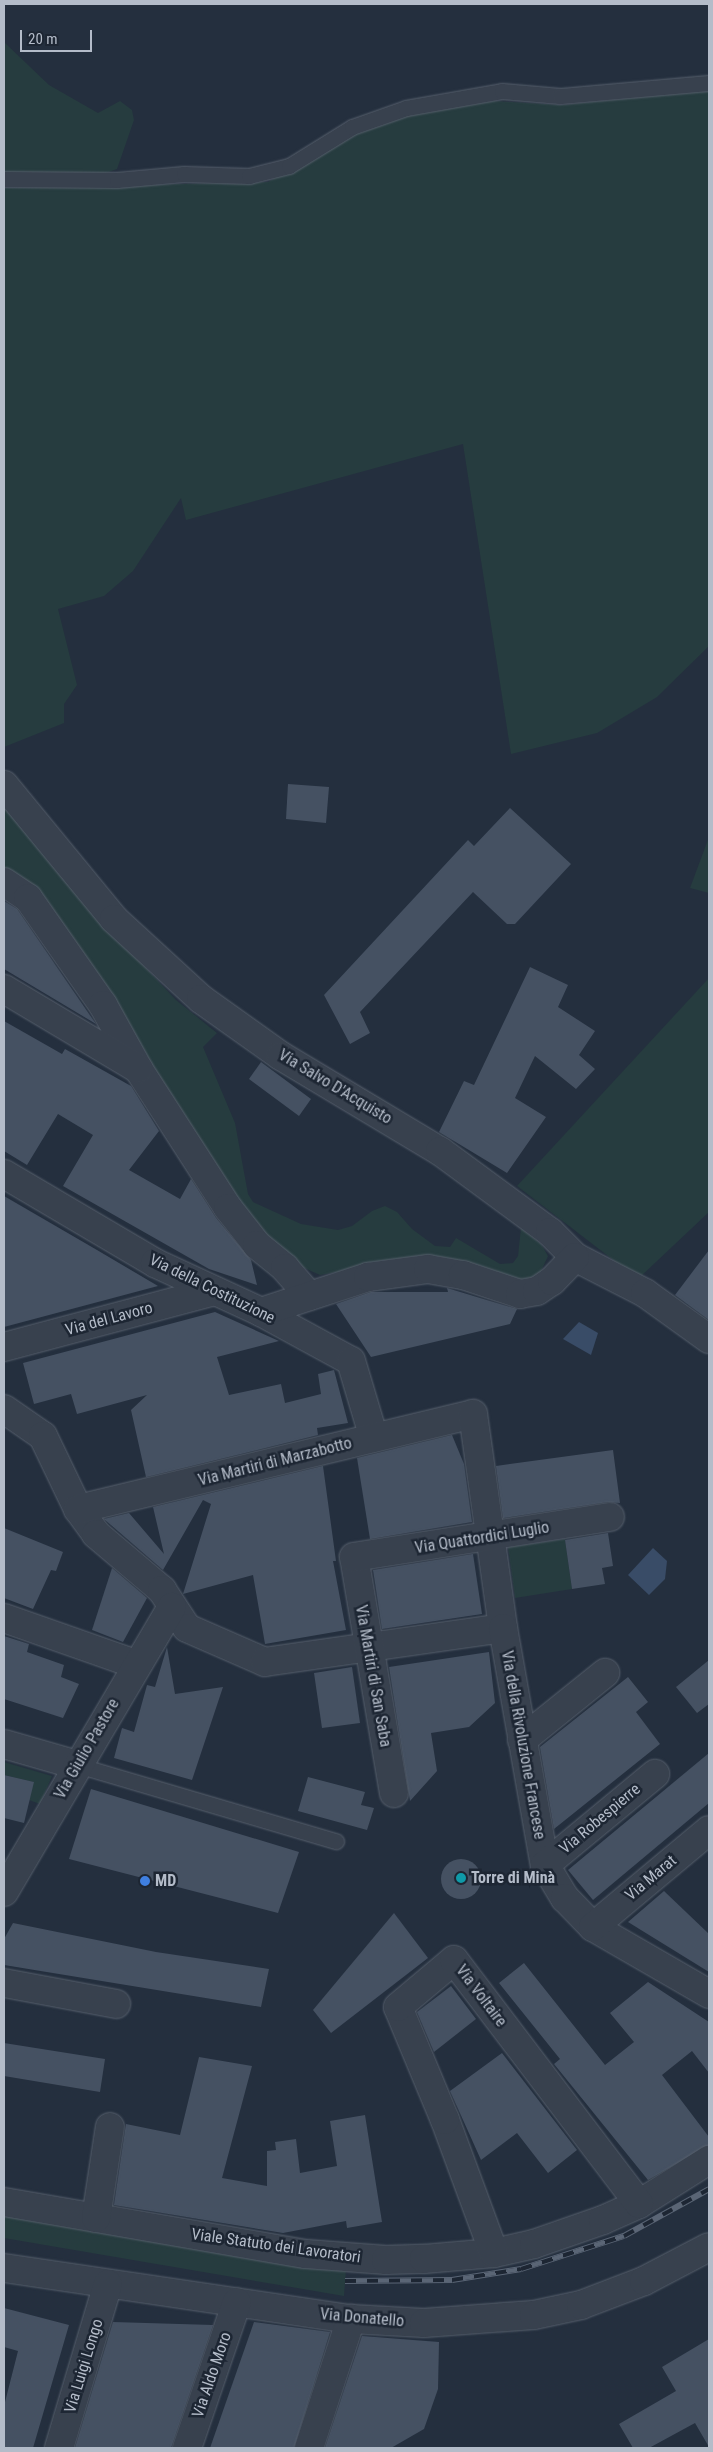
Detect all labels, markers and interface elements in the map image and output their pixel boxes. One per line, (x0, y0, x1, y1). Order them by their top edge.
scale bar (22, 20, 95, 52)
text: 20 m (28, 30, 58, 48)
street label: Via Salvo D'Acquisto (275, 1046, 395, 1128)
street label: Via della Costituzione (146, 1250, 278, 1328)
street label: Via del Lavoro (63, 1298, 155, 1340)
street label: Via Martiri di Marzabotto (196, 1434, 354, 1490)
street label: Via Quattordici Luglio (413, 1518, 551, 1558)
street label: Via Martiri di San Saba (351, 1604, 395, 1748)
street label: Via della Rivoluzione Francese (497, 1649, 549, 1841)
street label: Via Giulio Pastore (51, 1696, 123, 1802)
street label: Via Robespierre (556, 1780, 644, 1858)
street label: Via Marat (622, 1851, 680, 1905)
place label: Torre di Minà (471, 1868, 555, 1888)
place label: MD (155, 1871, 176, 1891)
marker: Torre di Minà (455, 1872, 467, 1884)
marker: MD (139, 1875, 151, 1887)
street label: Via Voltaire (451, 1961, 511, 2031)
street label: Viale Statuto dei Lavoratori (190, 2225, 362, 2267)
street label: Via Donatello (319, 2305, 405, 2331)
street label: Via Luigi Longo (61, 2317, 107, 2415)
street label: Via Aldo Moro (188, 2330, 236, 2420)

